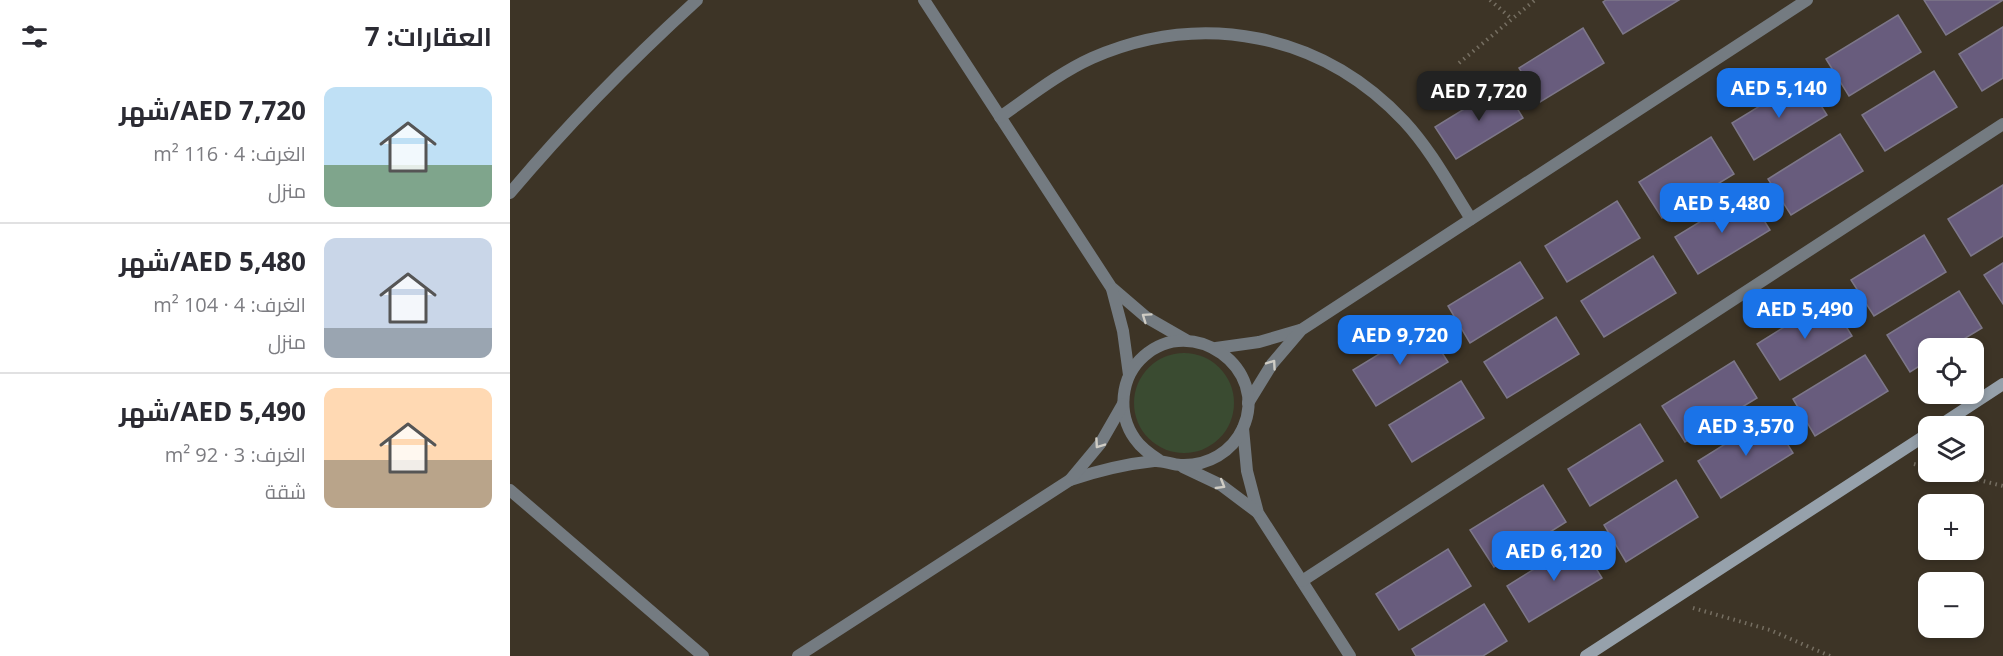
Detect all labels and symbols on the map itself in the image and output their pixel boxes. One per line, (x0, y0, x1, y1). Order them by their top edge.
pin: AED 5,140 (1710, 68, 1848, 119)
pin: AED 7,720 (1410, 71, 1548, 122)
pin: AED 5,480 (1653, 183, 1791, 234)
pin: AED 5,490 (1736, 289, 1874, 340)
one-way arrow (1142, 313, 1153, 324)
pin: AED 9,720 (1331, 315, 1469, 366)
one-way arrow (1265, 360, 1276, 371)
pin: AED 3,570 (1677, 406, 1815, 457)
one-way arrow (1095, 437, 1106, 448)
one-way arrow (1215, 478, 1225, 490)
pin: AED 6,120 (1485, 531, 1623, 582)

